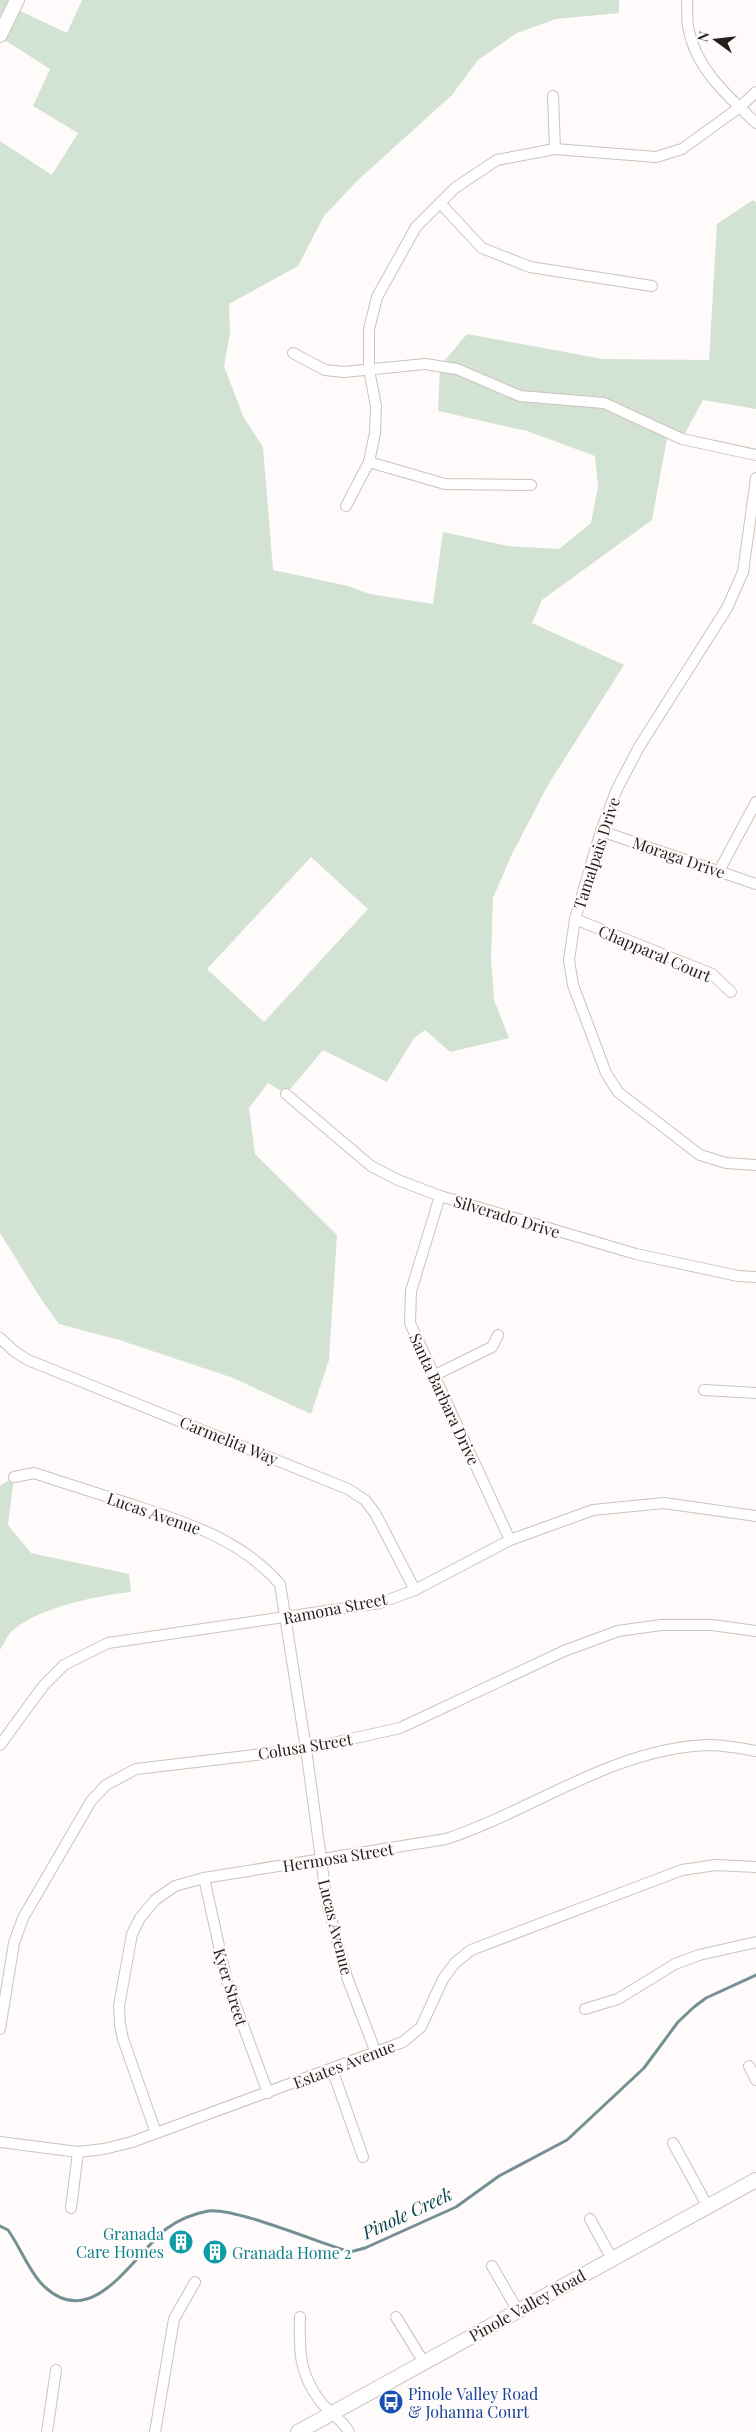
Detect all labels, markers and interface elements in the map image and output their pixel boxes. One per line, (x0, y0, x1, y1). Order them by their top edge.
north arrow (691, 15, 741, 65)
text: N (692, 29, 713, 44)
street label: Tamalpais Drive (568, 794, 624, 912)
street label: Moraga Drive (630, 831, 728, 883)
street label: Chapparal Court (595, 920, 715, 986)
street label: Silverado Drive (451, 1190, 563, 1242)
street label: Santa Barbara Drive (405, 1330, 485, 1468)
street label: Carmelita Way (177, 1411, 281, 1469)
street label: Lucas Avenue (104, 1487, 204, 1539)
street label: Ramona Street (281, 1588, 389, 1628)
street label: Colusa Street (256, 1728, 354, 1764)
street label: Hermosa Street (281, 1838, 395, 1876)
street label: Lucas Avenue (314, 1877, 358, 1977)
street label: Kyer Street (209, 1946, 253, 2029)
street label: Estates Avenue (290, 2035, 398, 2093)
water label: Pinole Creek (357, 2182, 456, 2245)
place label: Granada Care Homes (76, 2223, 164, 2262)
building icon: Granada Care Homes (168, 2229, 194, 2255)
building icon: Granada Home 2 (202, 2239, 228, 2265)
place label: Granada Home 2 (232, 2242, 351, 2263)
street label: Pinole Valley Road (465, 2264, 589, 2346)
place label: Pinole Valley Road & Johanna Court (408, 2383, 538, 2422)
bus stop icon: Pinole Valley Road & Johanna Court (378, 2389, 404, 2415)

